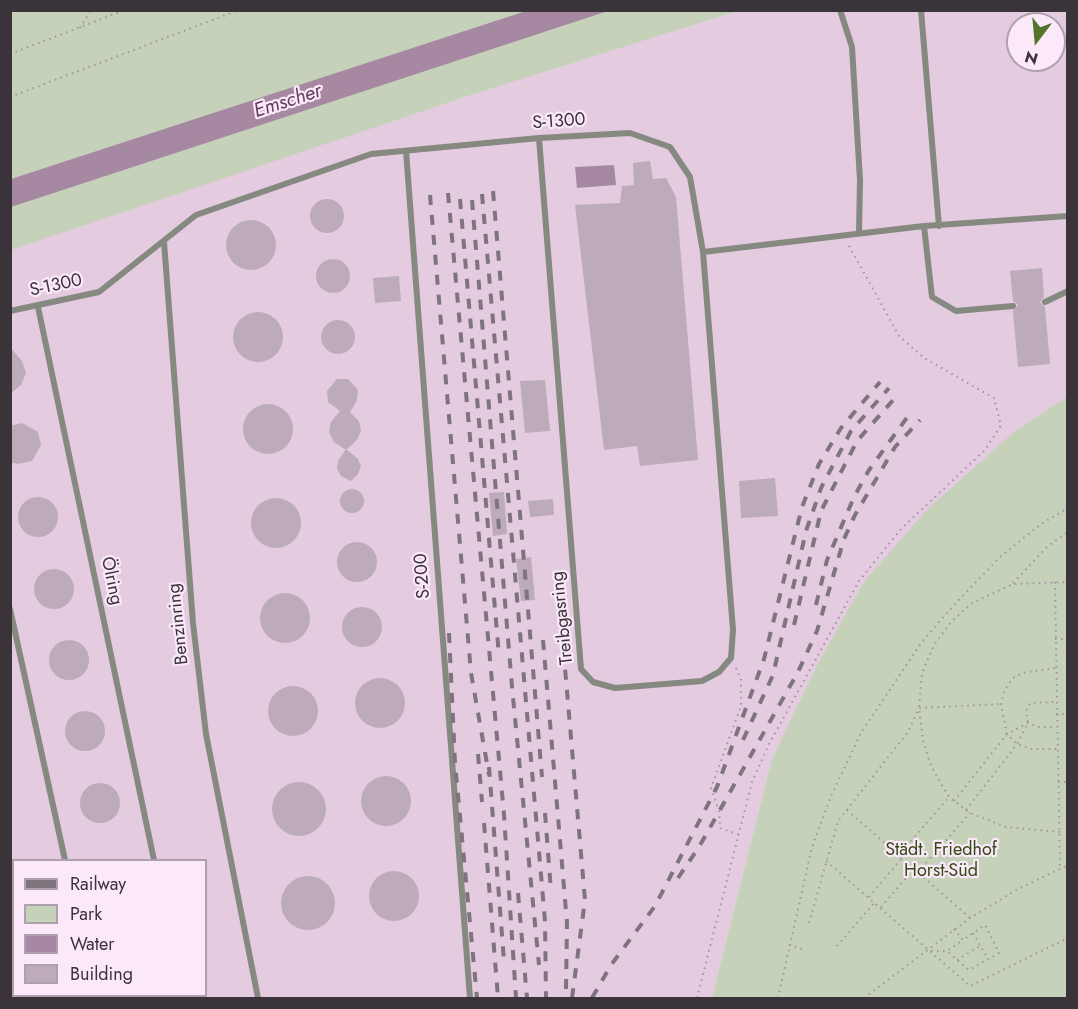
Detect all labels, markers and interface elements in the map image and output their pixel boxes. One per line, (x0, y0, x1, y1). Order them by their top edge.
north arrow (1006, 12, 1066, 72)
text: N (1022, 45, 1041, 71)
water label: Emscher (251, 80, 325, 124)
street label: S-1300 (532, 109, 586, 135)
street label: S-1300 (28, 270, 84, 302)
street label: S-200 (411, 553, 435, 599)
street label: Ölring (95, 555, 127, 607)
street label: Treibgasring (547, 570, 579, 666)
street label: Benzinring (164, 582, 194, 666)
park label: Städt. Friedhof Horst-Süd (885, 840, 997, 882)
legend (12, 859, 207, 997)
text: Railway (70, 871, 126, 897)
text: Park (70, 901, 102, 927)
text: Water (70, 931, 114, 957)
text: Building (70, 961, 133, 987)

